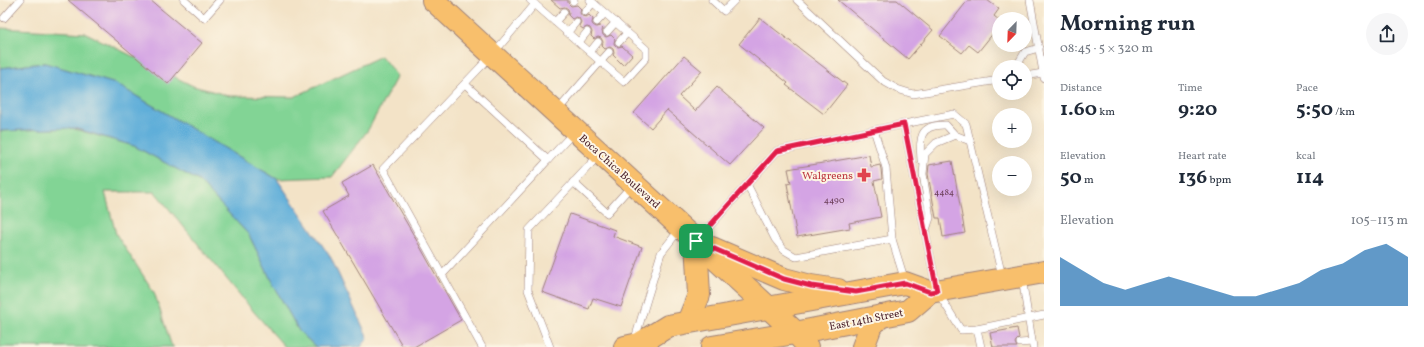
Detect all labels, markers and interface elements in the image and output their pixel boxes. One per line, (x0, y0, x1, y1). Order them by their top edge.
text: Morning run (1060, 9, 1195, 40)
north arrow (992, 12, 1032, 52)
map controls (992, 12, 1032, 196)
button: share (1366, 13, 1408, 55)
text: 08:45 · 5 × 320 m (1060, 40, 1153, 58)
button: locate (992, 60, 1032, 100)
text: Distance (1060, 81, 1102, 96)
text: Time (1178, 81, 1202, 96)
text: Pace (1296, 81, 1318, 96)
text: 1.60 (1060, 96, 1097, 124)
text: 9:20 (1178, 96, 1217, 124)
text: 5:50 (1296, 96, 1333, 124)
text: km (1097, 105, 1115, 120)
text: /km (1333, 105, 1355, 120)
button: + (992, 108, 1032, 148)
street label: Boca Chica Boulevard (575, 132, 663, 213)
text: Elevation (1060, 149, 1106, 164)
text: Heart rate (1178, 149, 1227, 164)
text: kcal (1296, 149, 1316, 164)
button: − (992, 156, 1032, 196)
text: 50 (1060, 164, 1082, 192)
text: 136 (1178, 164, 1207, 192)
text: 114 (1296, 164, 1324, 192)
pharmacy icon: Walgreens (856, 167, 872, 183)
place label: Walgreens (802, 169, 853, 184)
text: m (1082, 173, 1094, 188)
text: bpm (1207, 173, 1232, 188)
house number: 4484 (934, 186, 954, 199)
house number: 4490 (824, 194, 845, 207)
text: Elevation (1060, 212, 1114, 230)
text: 105–113 m (1351, 212, 1408, 230)
pin (679, 224, 713, 258)
icon: arrive (685, 230, 707, 252)
street label: East 14th Street (828, 306, 905, 335)

